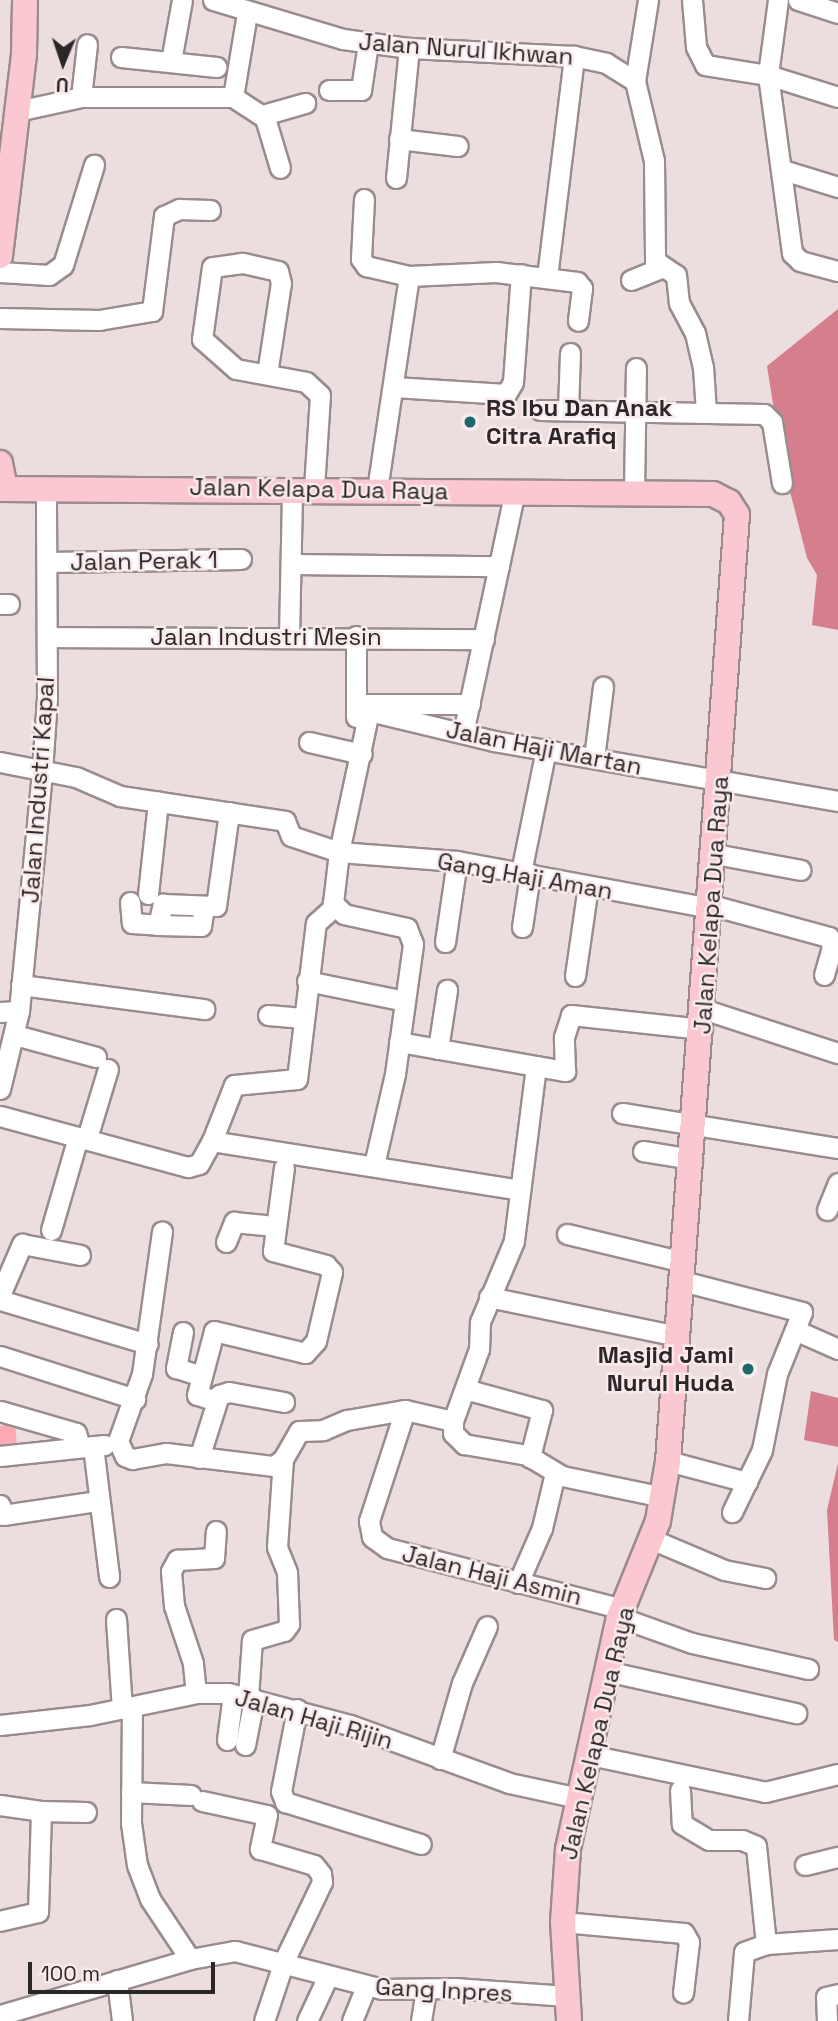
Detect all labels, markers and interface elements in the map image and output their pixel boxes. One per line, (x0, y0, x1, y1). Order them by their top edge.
street label: Jalan Nurul Ikhwan (358, 27, 574, 71)
north arrow (28, 28, 98, 98)
text: U (55, 72, 69, 97)
place label: RS Ibu Dan Anak Citra Arafiq (486, 394, 672, 450)
marker: RS Ibu Dan Anak Citra Arafiq (460, 412, 480, 432)
street label: Jalan Kelapa Dua Raya (189, 472, 449, 506)
street label: Jalan Perak 1 (70, 545, 218, 577)
street label: Jalan Industri Mesin (150, 623, 382, 651)
street label: Jalan Industri Kapal (16, 676, 60, 904)
street label: Jalan Haji Martan (444, 715, 644, 781)
street label: Jalan Kelapa Dua Raya (688, 775, 734, 1035)
street label: Gang Haji Aman (435, 846, 615, 906)
place label: Masjid Jami Nurul Huda (598, 1341, 734, 1397)
marker: Masjid Jami Nurul Huda (740, 1361, 756, 1377)
street label: Jalan Haji Asmin (399, 1539, 585, 1611)
street label: Jalan Kelapa Dua Raya (554, 1603, 640, 1863)
street label: Jalan Haji Rijin (232, 1683, 396, 1755)
scale bar (32, 1948, 219, 1992)
text: 100 m (41, 1960, 100, 1987)
street label: Gang Inpres (375, 1972, 513, 2008)

